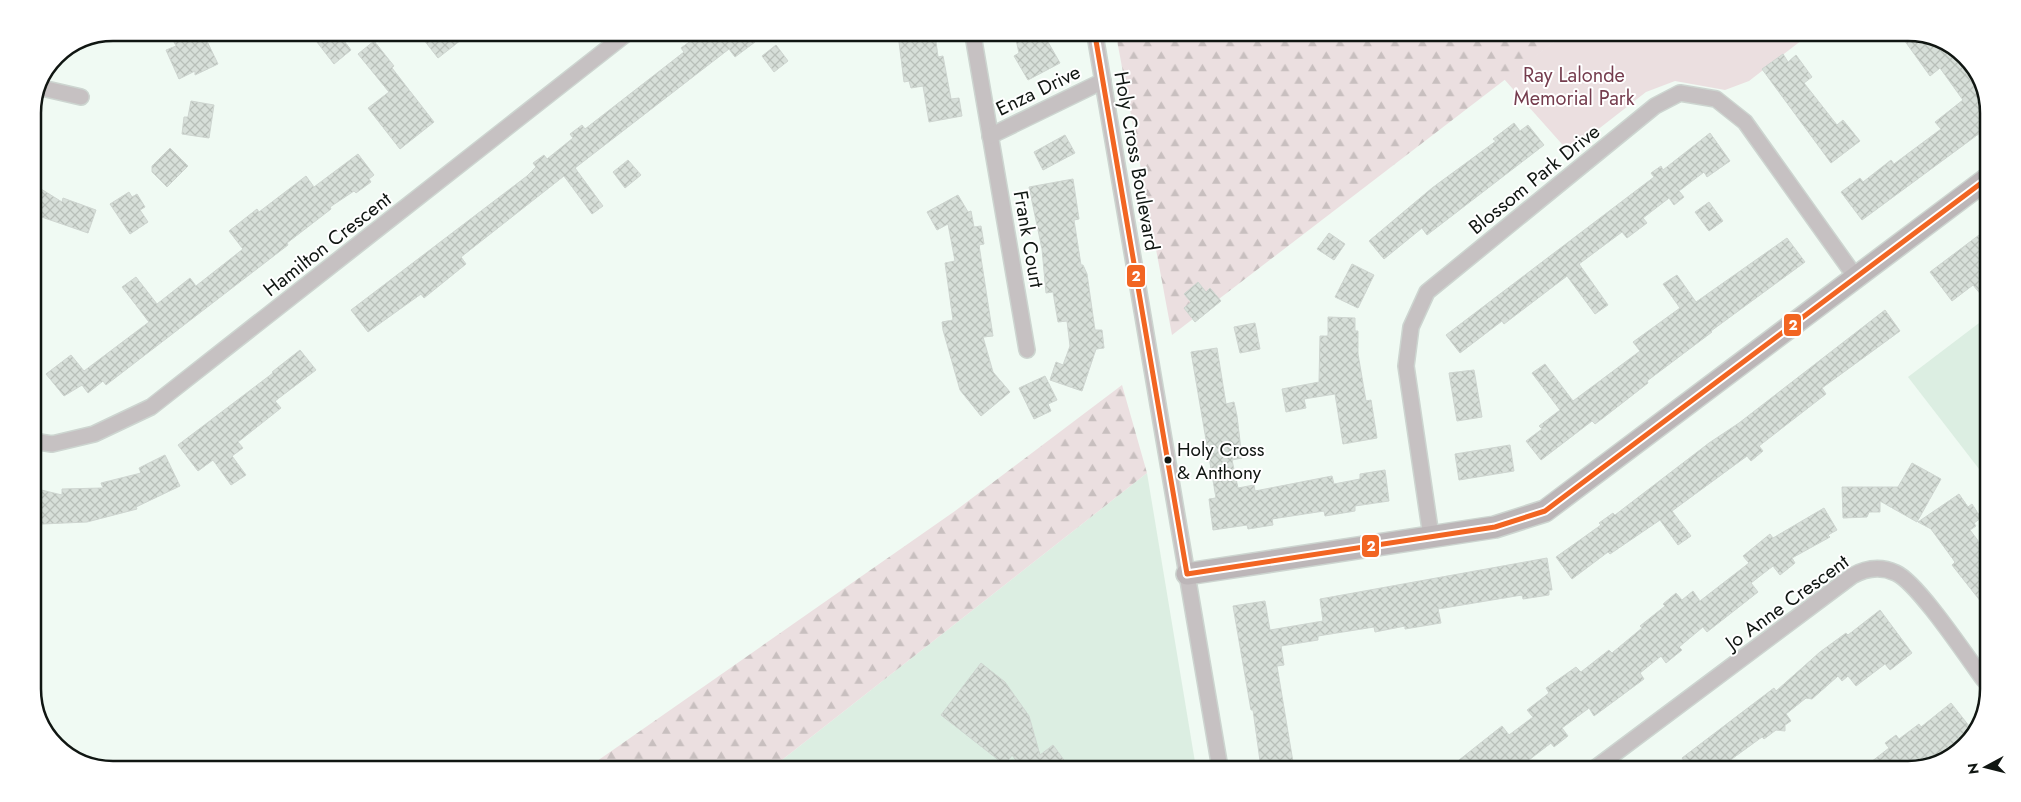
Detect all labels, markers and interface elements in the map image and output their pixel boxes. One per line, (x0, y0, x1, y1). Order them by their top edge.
street label: Enza Drive (991, 58, 1085, 123)
park label: Ray Lalonde Memorial Park (1514, 61, 1635, 113)
street label: Holy Cross Boulevard (1106, 69, 1167, 253)
street label: Blossom Park Drive (1462, 117, 1606, 241)
street label: Hamilton Crescent (257, 185, 398, 304)
street label: Frank Court (1006, 188, 1051, 290)
line badge: 2 (1126, 264, 1146, 288)
text: 2 (1131, 266, 1141, 286)
line badge: 2 (1783, 313, 1802, 337)
text: 2 (1788, 315, 1798, 335)
place label: Holy Cross & Anthony (1177, 436, 1265, 486)
marker: Holy Cross & Anthony (1163, 455, 1173, 465)
line badge: 2 (1361, 534, 1380, 558)
text: 2 (1366, 536, 1376, 556)
street label: Jo Anne Crescent (1717, 548, 1855, 659)
north arrow (1961, 742, 2011, 792)
text: N (1962, 762, 1984, 775)

